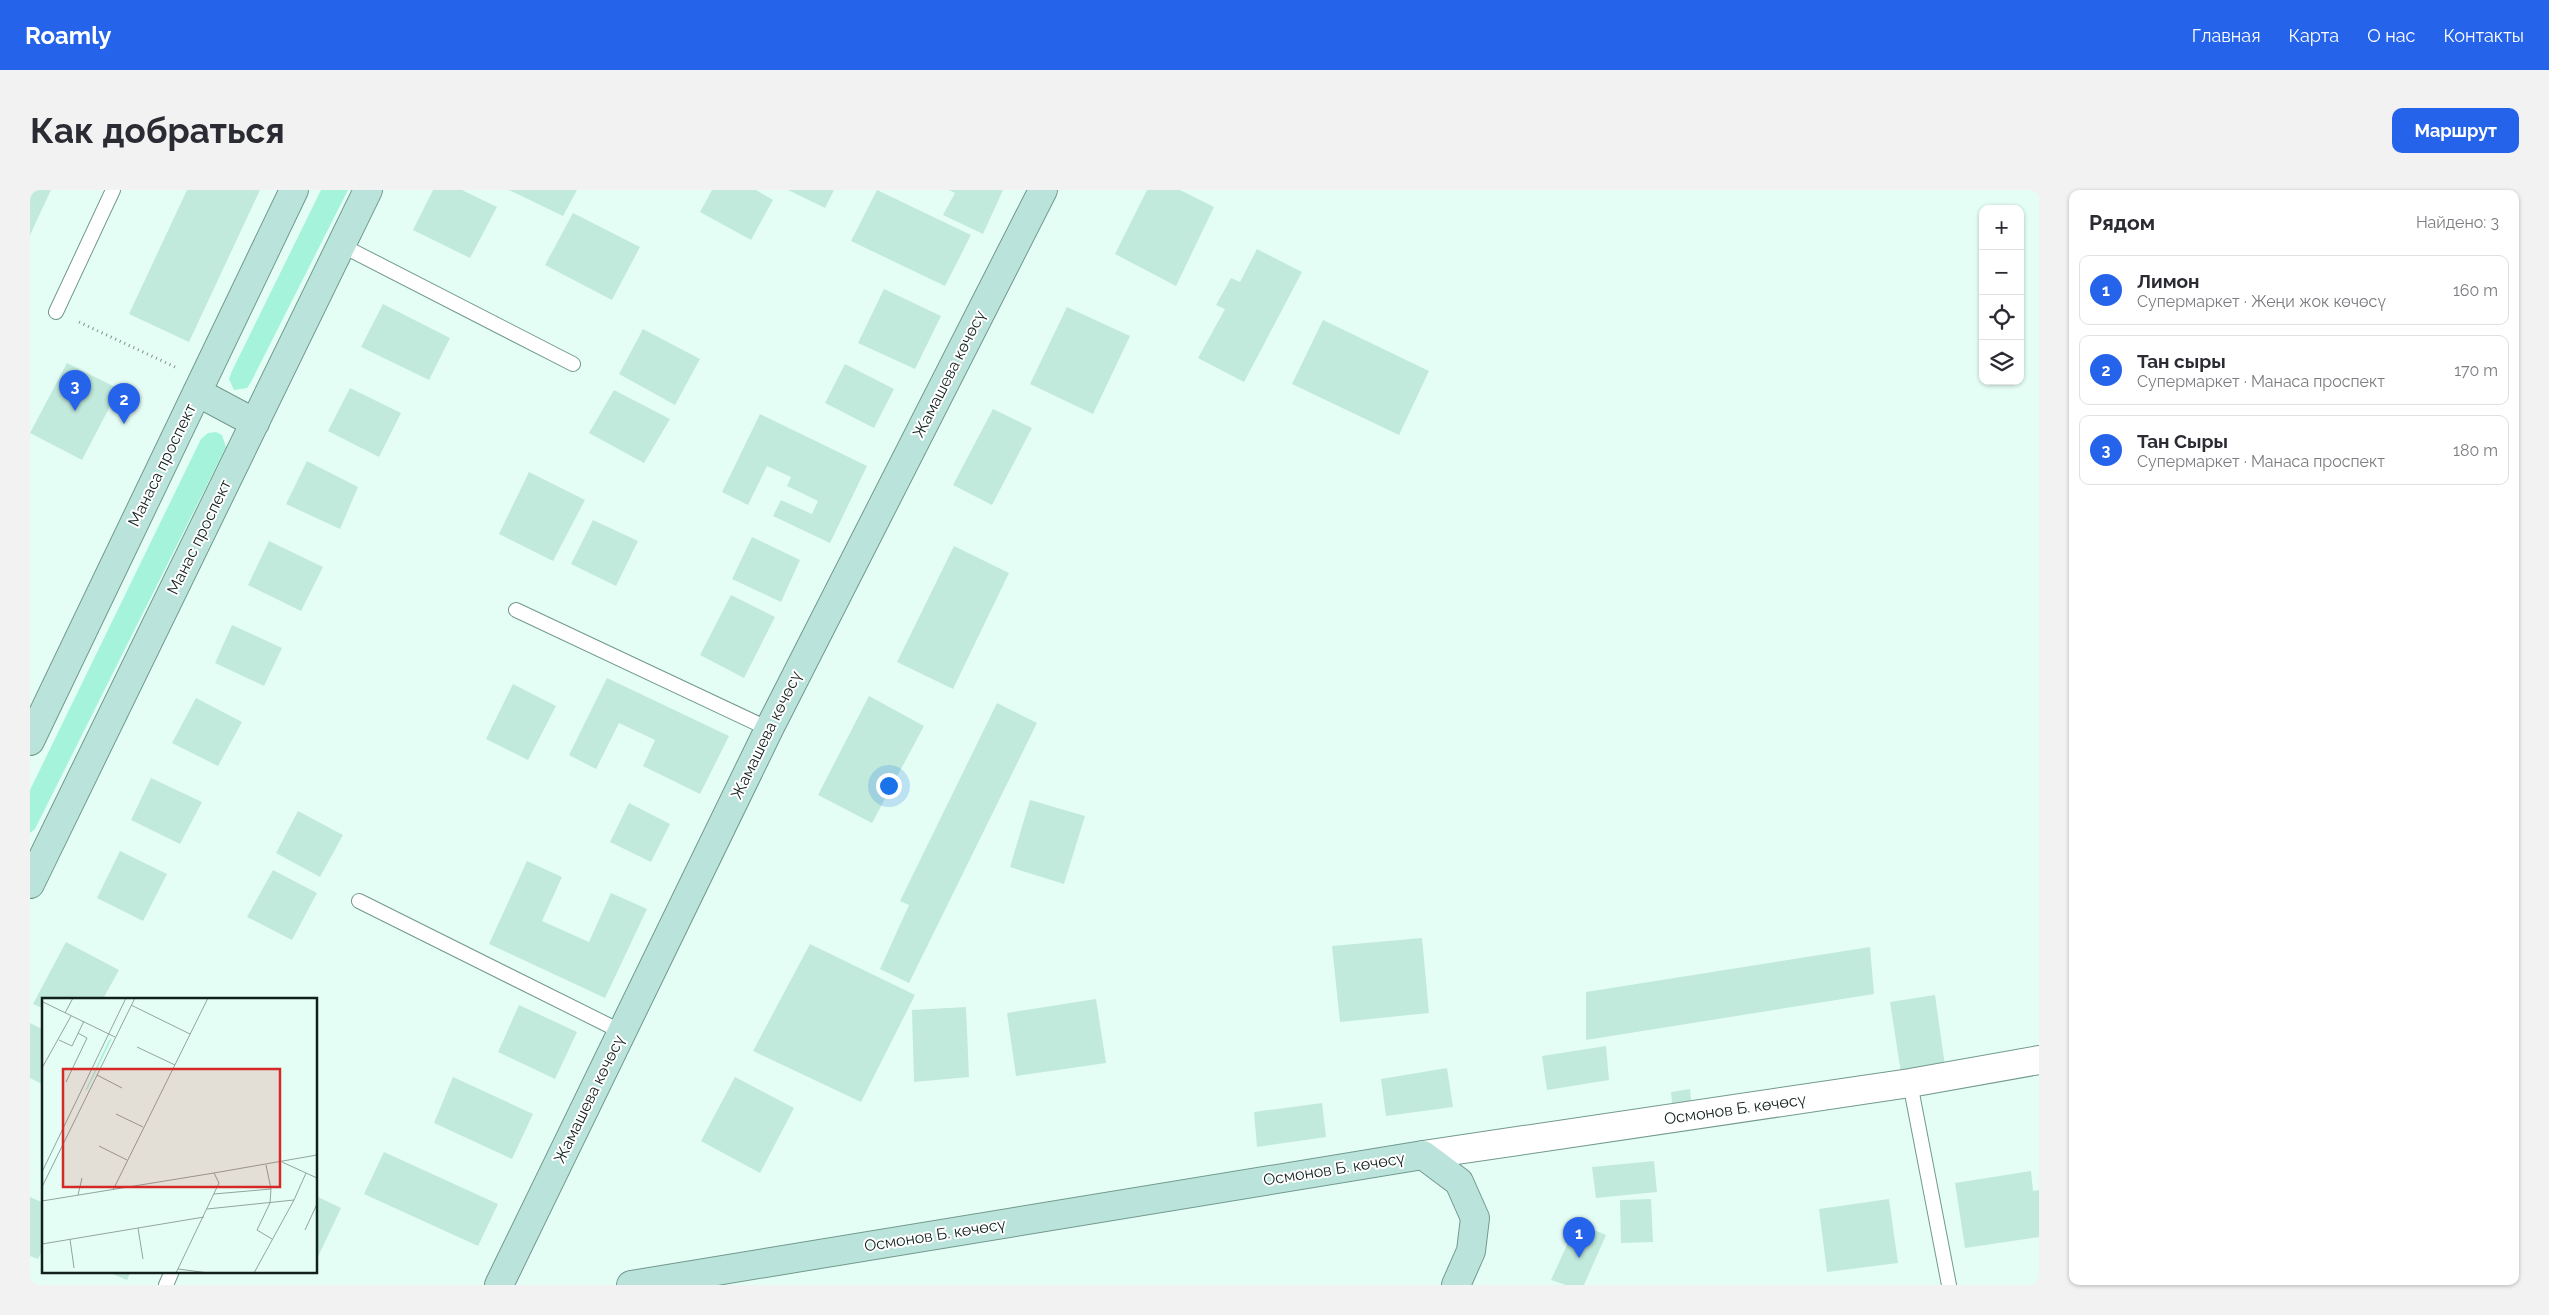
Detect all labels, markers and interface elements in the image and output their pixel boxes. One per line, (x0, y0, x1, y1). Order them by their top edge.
text: Roamly (25, 21, 111, 50)
text: Главная (2192, 25, 2260, 46)
text: Карта (2288, 25, 2339, 46)
text: О нас (2367, 25, 2415, 46)
text: Контакты (2443, 25, 2524, 46)
button: Маршрут (2392, 108, 2519, 153)
text: Как добраться (30, 110, 285, 151)
map controls (1979, 205, 2024, 385)
button: + (1979, 205, 2024, 250)
text: Рядом (2089, 210, 2155, 235)
text: Найдено: 3 (2416, 213, 2499, 232)
button: − (1979, 250, 2024, 295)
text: Лимон (2137, 270, 2200, 292)
text: 1 (2102, 281, 2110, 300)
text: 160 m (2453, 281, 2498, 300)
text: Супермаркет · Жеңи жок көчөсү (2137, 292, 2386, 311)
button: locate (1979, 295, 2024, 340)
street label: Жамашева көчөсү (909, 307, 990, 441)
button: layers (1979, 340, 2024, 385)
text: Тан сыры (2137, 350, 2226, 372)
text: 2 (2101, 361, 2111, 380)
text: 170 m (2454, 361, 2498, 380)
pin: 3 (59, 370, 91, 411)
text: Супермаркет · Манаса проспект (2137, 372, 2385, 391)
pin: 2 (108, 383, 140, 424)
street label: Манаса проспект (124, 400, 200, 529)
text: Тан Сыры (2137, 430, 2228, 452)
text: 3 (2102, 441, 2110, 460)
text: 180 m (2453, 441, 2498, 460)
text: Супермаркет · Манаса проспект (2137, 452, 2385, 471)
street label: Манас проспект (163, 476, 235, 597)
street label: Жамашева көчөсү (727, 667, 806, 802)
your location (876, 773, 902, 799)
inset map (42, 998, 318, 1272)
street label: Жамашева көчөсү (550, 1031, 629, 1166)
street label: Осмонов Б. көчөсү (1663, 1090, 1808, 1128)
street label: Осмонов Б. көчөсү (1262, 1148, 1407, 1190)
street label: Осмонов Б. көчөсү (863, 1214, 1008, 1256)
pin: 1 (1563, 1217, 1595, 1258)

